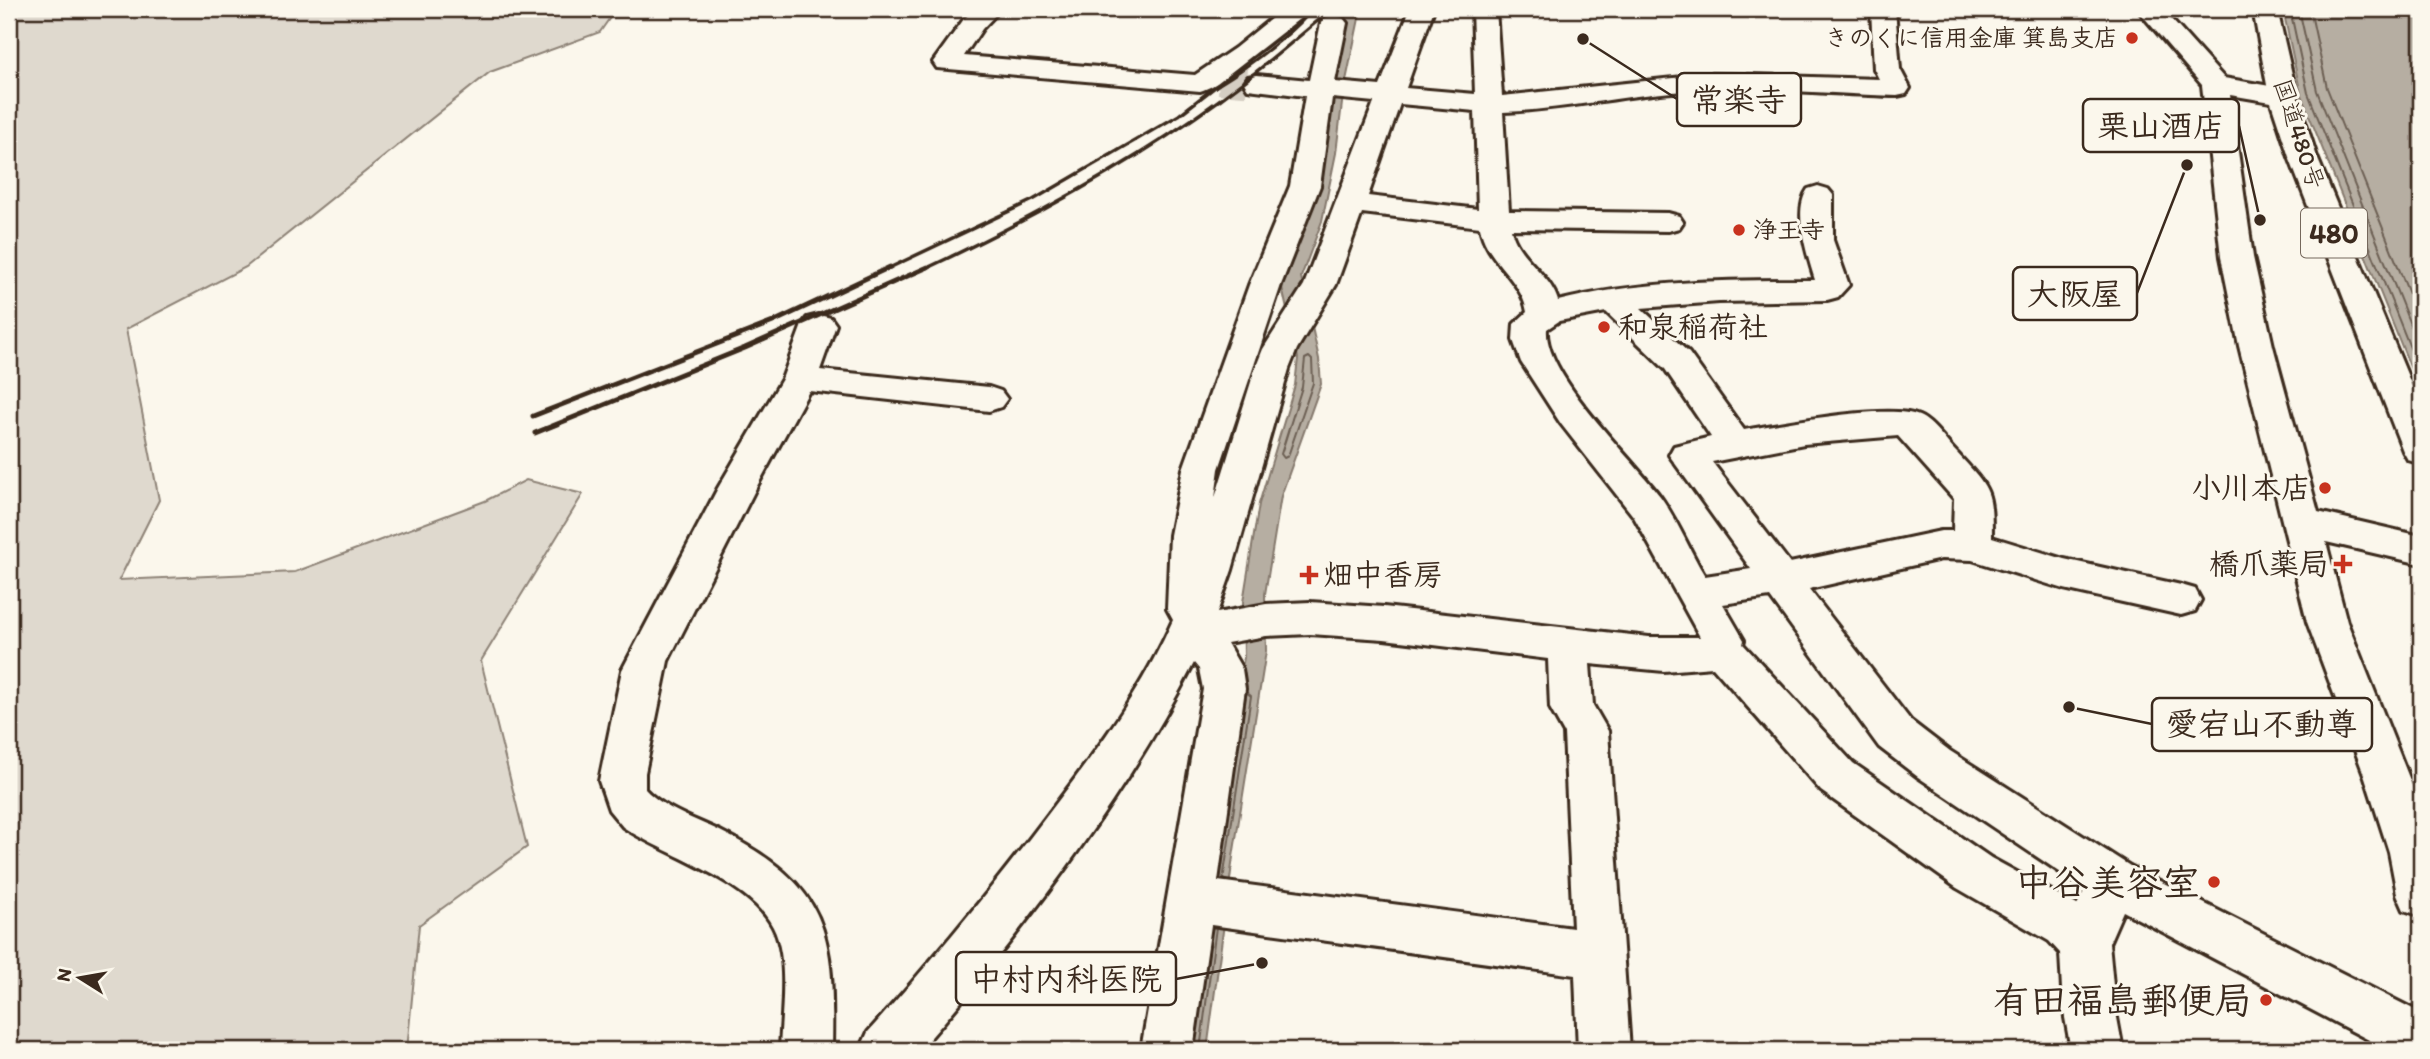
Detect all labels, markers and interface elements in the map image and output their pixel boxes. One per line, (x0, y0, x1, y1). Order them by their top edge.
place label: きのくに信用金庫 箕島支店 (1825, 23, 2118, 52)
marker: きのくに信用金庫 箕島支店 (2124, 30, 2140, 46)
callout: 常楽寺 (1677, 73, 1801, 126)
street label: 国道480号 (2268, 75, 2331, 193)
text: 常楽寺 (1691, 81, 1787, 119)
callout: 栗山酒店 (2083, 99, 2239, 152)
text: 栗山酒店 (2097, 107, 2225, 145)
road number: 480 (2301, 208, 2367, 258)
place label: 浄王寺 (1753, 215, 1825, 244)
marker: 浄王寺 (1731, 222, 1747, 238)
callout: 大阪屋 (2013, 267, 2137, 320)
text: 大阪屋 (2027, 275, 2123, 313)
place label: 和泉稲荷社 (1618, 308, 1768, 345)
marker: 和泉稲荷社 (1596, 319, 1612, 335)
place label: 小川本店 (2191, 469, 2311, 506)
marker: 小川本店 (2317, 480, 2333, 496)
place label: 橋爪薬局 (2209, 545, 2329, 582)
place label: 畑中香房 (1323, 556, 1443, 593)
marker: 橋爪薬局 (2335, 556, 2351, 572)
marker: 畑中香房 (1301, 567, 1317, 583)
callout: 愛宕山不動尊 (2152, 698, 2372, 751)
text: 愛宕山不動尊 (2166, 705, 2358, 743)
place label: 中谷美容室 (2015, 860, 2200, 904)
marker: 中谷美容室 (2206, 874, 2222, 890)
north arrow (46, 944, 116, 1014)
callout: 中村内科医院 (956, 952, 1176, 1005)
text: 中村内科医院 (970, 960, 1162, 998)
text: N (51, 966, 76, 983)
place label: 有田福島郵便局 (1993, 978, 2252, 1022)
marker: 有田福島郵便局 (2258, 992, 2274, 1008)

